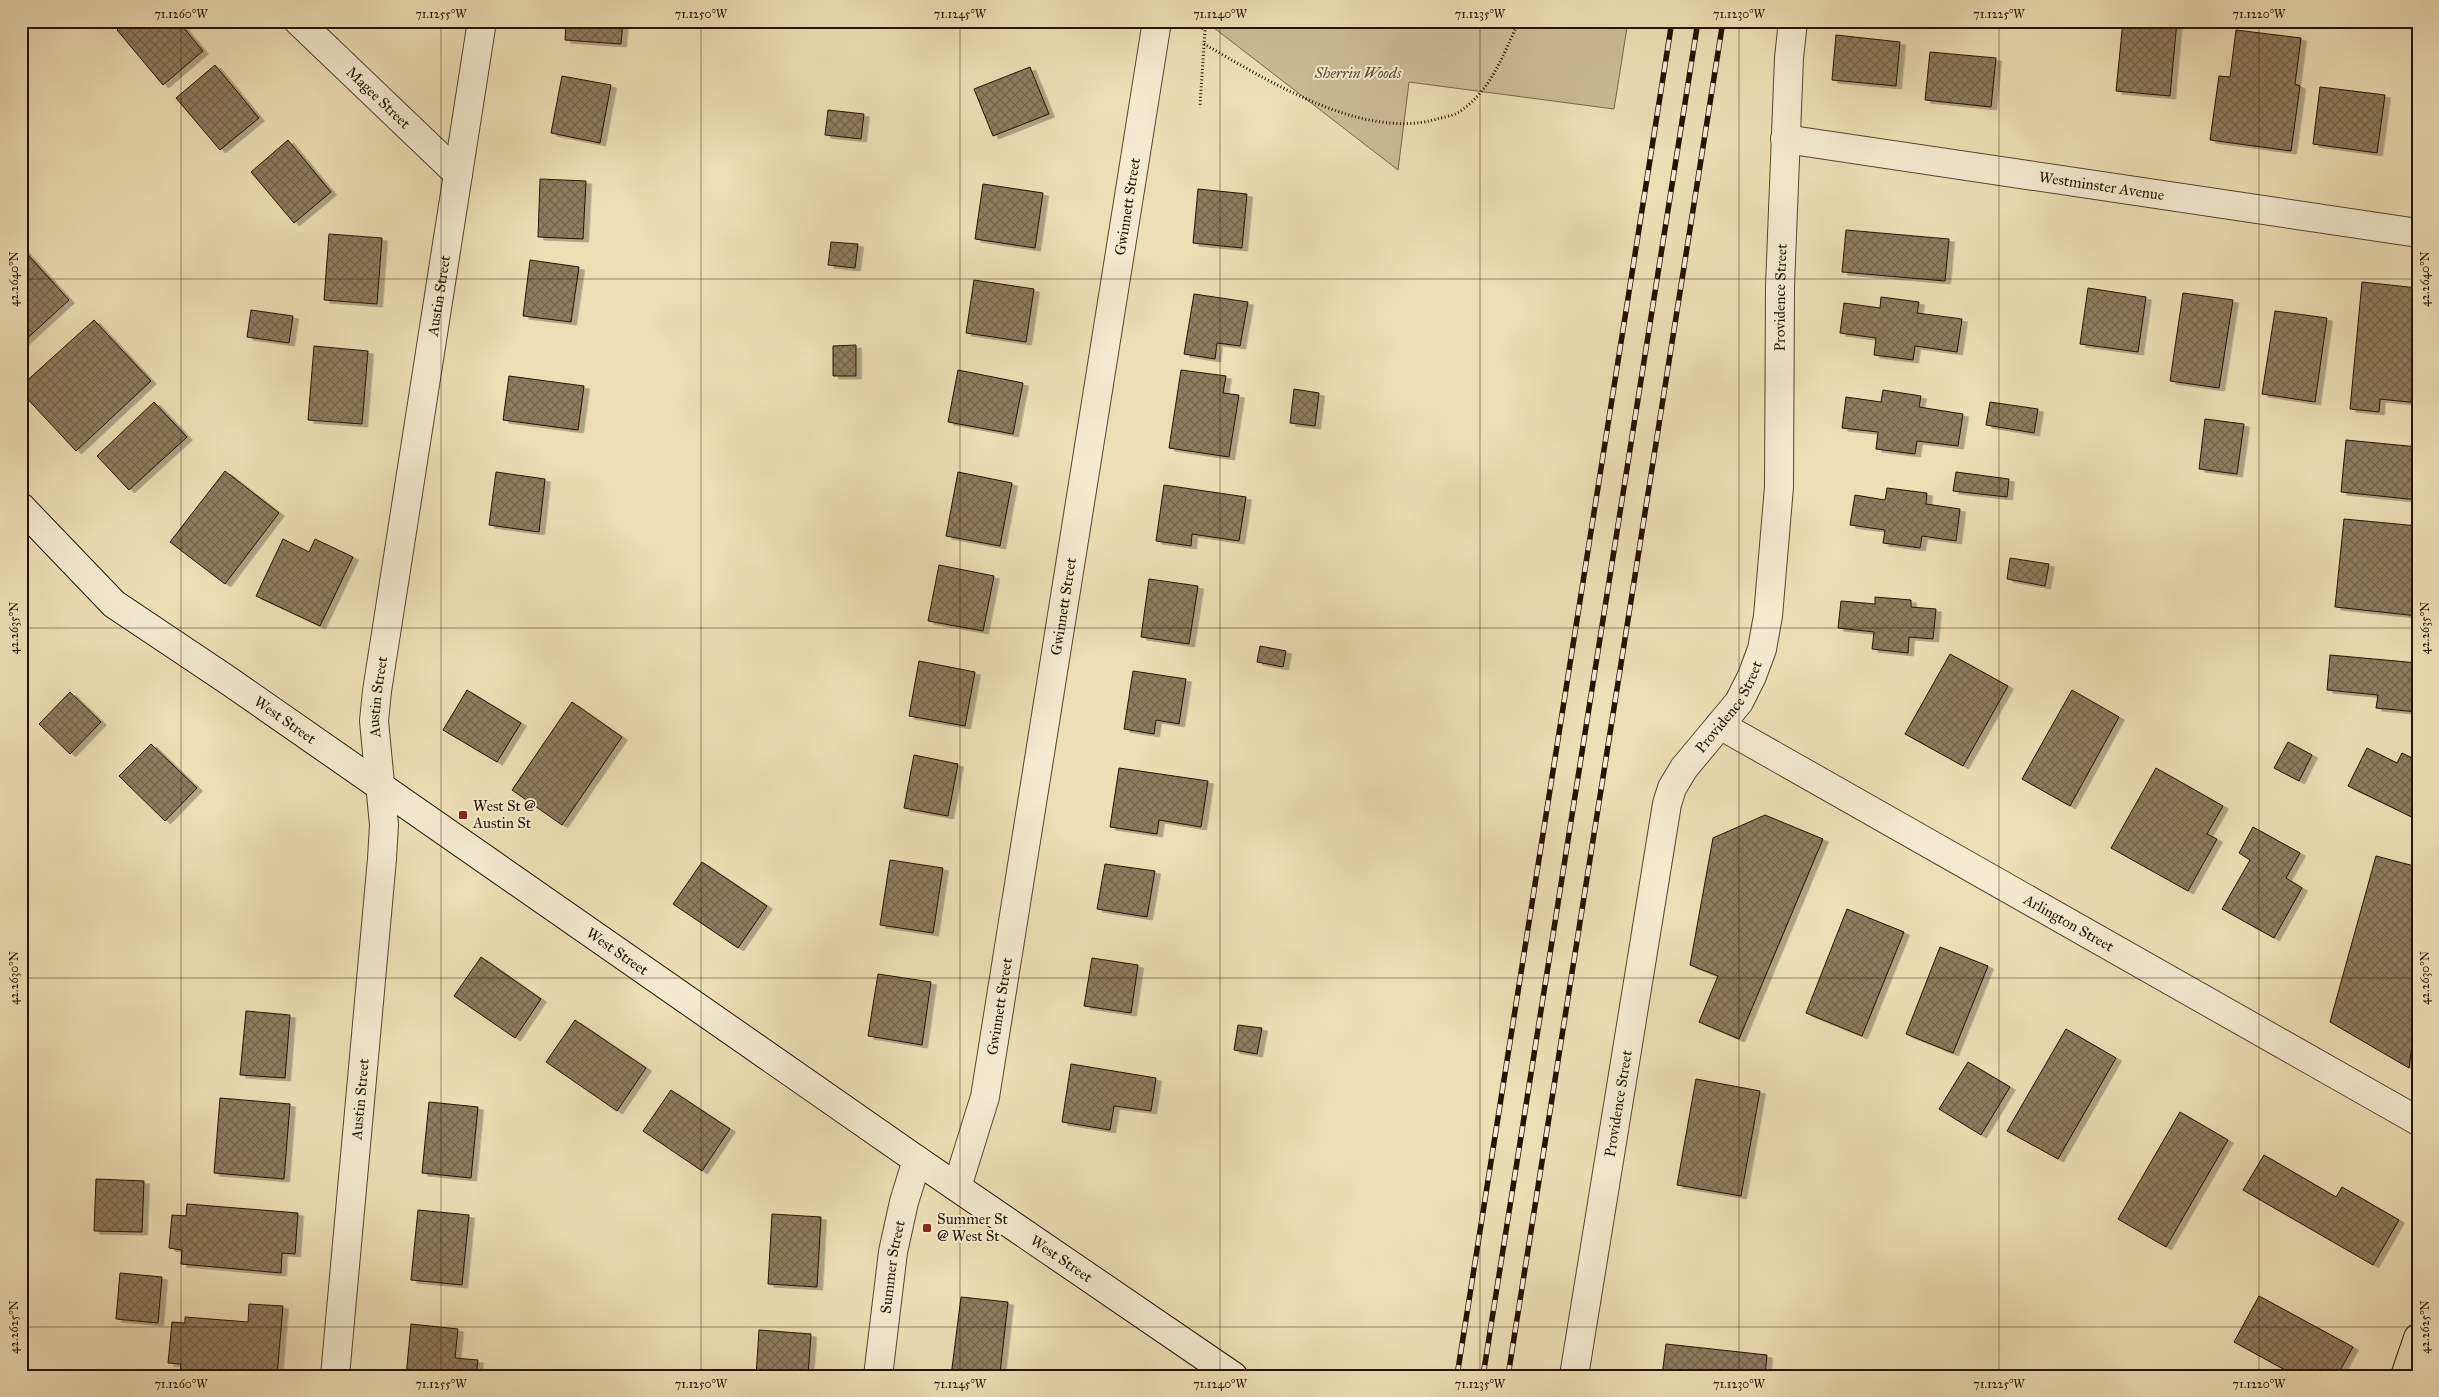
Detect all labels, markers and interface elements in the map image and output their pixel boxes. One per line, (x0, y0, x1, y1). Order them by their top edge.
text: 71.1260°W (154, 7, 208, 21)
text: 71.1255°W (415, 7, 467, 21)
text: 71.1250°W (675, 7, 728, 21)
text: 71.1245°W (934, 7, 987, 21)
text: 71.1240°W (1193, 7, 1247, 21)
text: 71.1235°W (1455, 7, 1506, 21)
text: 71.1230°W (1713, 7, 1766, 21)
text: 71.1225°W (1973, 7, 2025, 21)
text: 71.1220°W (2233, 7, 2286, 21)
street label: Magee Street (342, 63, 415, 133)
park label: Sherrin Woods (1314, 64, 1402, 82)
street label: Gwinnett Street (1111, 156, 1144, 257)
street label: Westminster Avenue (2038, 168, 2165, 204)
street label: Providence Street (1771, 242, 1791, 351)
text: 42.2640°N (7, 251, 21, 307)
text: 42.2640°N (2418, 251, 2432, 307)
street label: Austin Street (424, 253, 454, 338)
street label: Gwinnett Street (1047, 556, 1080, 657)
text: 42.2635°N (7, 602, 21, 654)
text: 42.2635°N (2418, 602, 2432, 654)
street label: Austin Street (365, 654, 391, 739)
street label: Providence Street (1691, 658, 1766, 757)
street label: West Street (251, 692, 320, 748)
place label: West St @ Austin St (472, 797, 536, 832)
marker: West St @ Austin St (457, 809, 469, 821)
street label: Arlington Street (2020, 890, 2118, 956)
street label: West Street (583, 924, 652, 980)
text: 42.2630°N (7, 951, 21, 1005)
text: 42.2630°N (2418, 951, 2432, 1005)
street label: Gwinnett Street (983, 956, 1016, 1056)
street label: Providence Street (1601, 1048, 1636, 1158)
street label: Austin Street (347, 1057, 373, 1142)
place label: Summer St @ West St (937, 1210, 1009, 1245)
street label: Summer Street (877, 1218, 909, 1315)
marker: Summer St @ West St (921, 1222, 933, 1234)
street label: West Street (1027, 1231, 1096, 1287)
text: 42.2625°N (7, 1300, 21, 1354)
text: 42.2625°N (2418, 1300, 2432, 1354)
text: 71.1260°W (154, 1377, 208, 1391)
text: 71.1255°W (415, 1377, 467, 1391)
text: 71.1250°W (675, 1377, 728, 1391)
text: 71.1245°W (934, 1377, 987, 1391)
text: 71.1240°W (1193, 1377, 1247, 1391)
text: 71.1235°W (1455, 1377, 1506, 1391)
text: 71.1230°W (1713, 1377, 1766, 1391)
text: 71.1225°W (1973, 1377, 2025, 1391)
text: 71.1220°W (2233, 1377, 2286, 1391)

